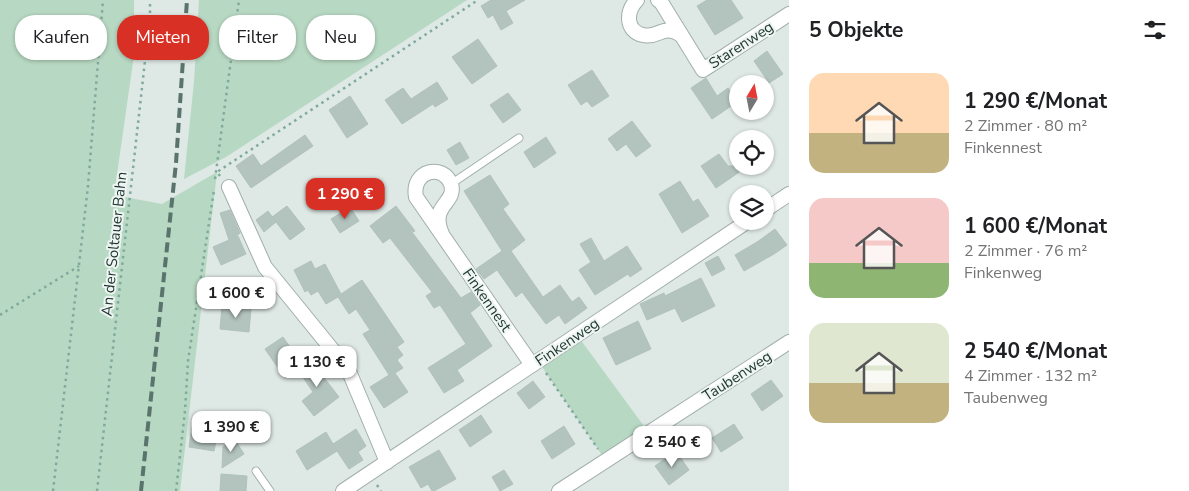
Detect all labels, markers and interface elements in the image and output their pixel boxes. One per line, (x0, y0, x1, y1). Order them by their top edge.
chip: Kaufen (15, 15, 107, 60)
chip: Mieten (117, 15, 209, 60)
chip: Filter (219, 15, 296, 60)
chip: Neu (306, 15, 375, 60)
text: 5 Objekte (809, 16, 903, 44)
icon: filters (1141, 16, 1169, 44)
street label: Starenweg (705, 17, 777, 73)
north arrow (729, 75, 774, 120)
map controls (729, 75, 774, 230)
text: 1 290 €/Monat (964, 87, 1107, 115)
icon: home (849, 93, 909, 153)
text: 2 Zimmer · 80 m² (964, 115, 1087, 137)
button: locate (729, 130, 774, 175)
text: Finkennest (964, 137, 1042, 159)
street label: An der Soltauer Bahn (96, 171, 132, 317)
pin: 1 290 € (299, 178, 391, 220)
text: 1 290 € (317, 183, 373, 205)
button: layers (729, 185, 774, 230)
text: 1 600 €/Monat (964, 212, 1107, 240)
icon: home (849, 218, 909, 278)
text: 2 Zimmer · 76 m² (964, 240, 1087, 262)
text: Finkenweg (964, 262, 1042, 284)
street label: Finkennest (458, 264, 517, 336)
pin: 1 600 € (190, 276, 282, 319)
text: 1 600 € (208, 282, 264, 304)
street label: Finkenweg (531, 313, 603, 371)
text: 2 540 €/Monat (964, 337, 1107, 365)
icon: home (849, 343, 909, 403)
pin: 1 130 € (271, 346, 363, 388)
street label: Taubenweg (699, 346, 775, 406)
text: 1 130 € (289, 351, 345, 373)
text: 4 Zimmer · 132 m² (964, 365, 1097, 387)
text: Taubenweg (964, 387, 1048, 409)
pin: 1 390 € (185, 410, 277, 453)
text: 1 390 € (203, 416, 259, 438)
pin: 2 540 € (626, 426, 718, 468)
text: 2 540 € (644, 431, 700, 453)

